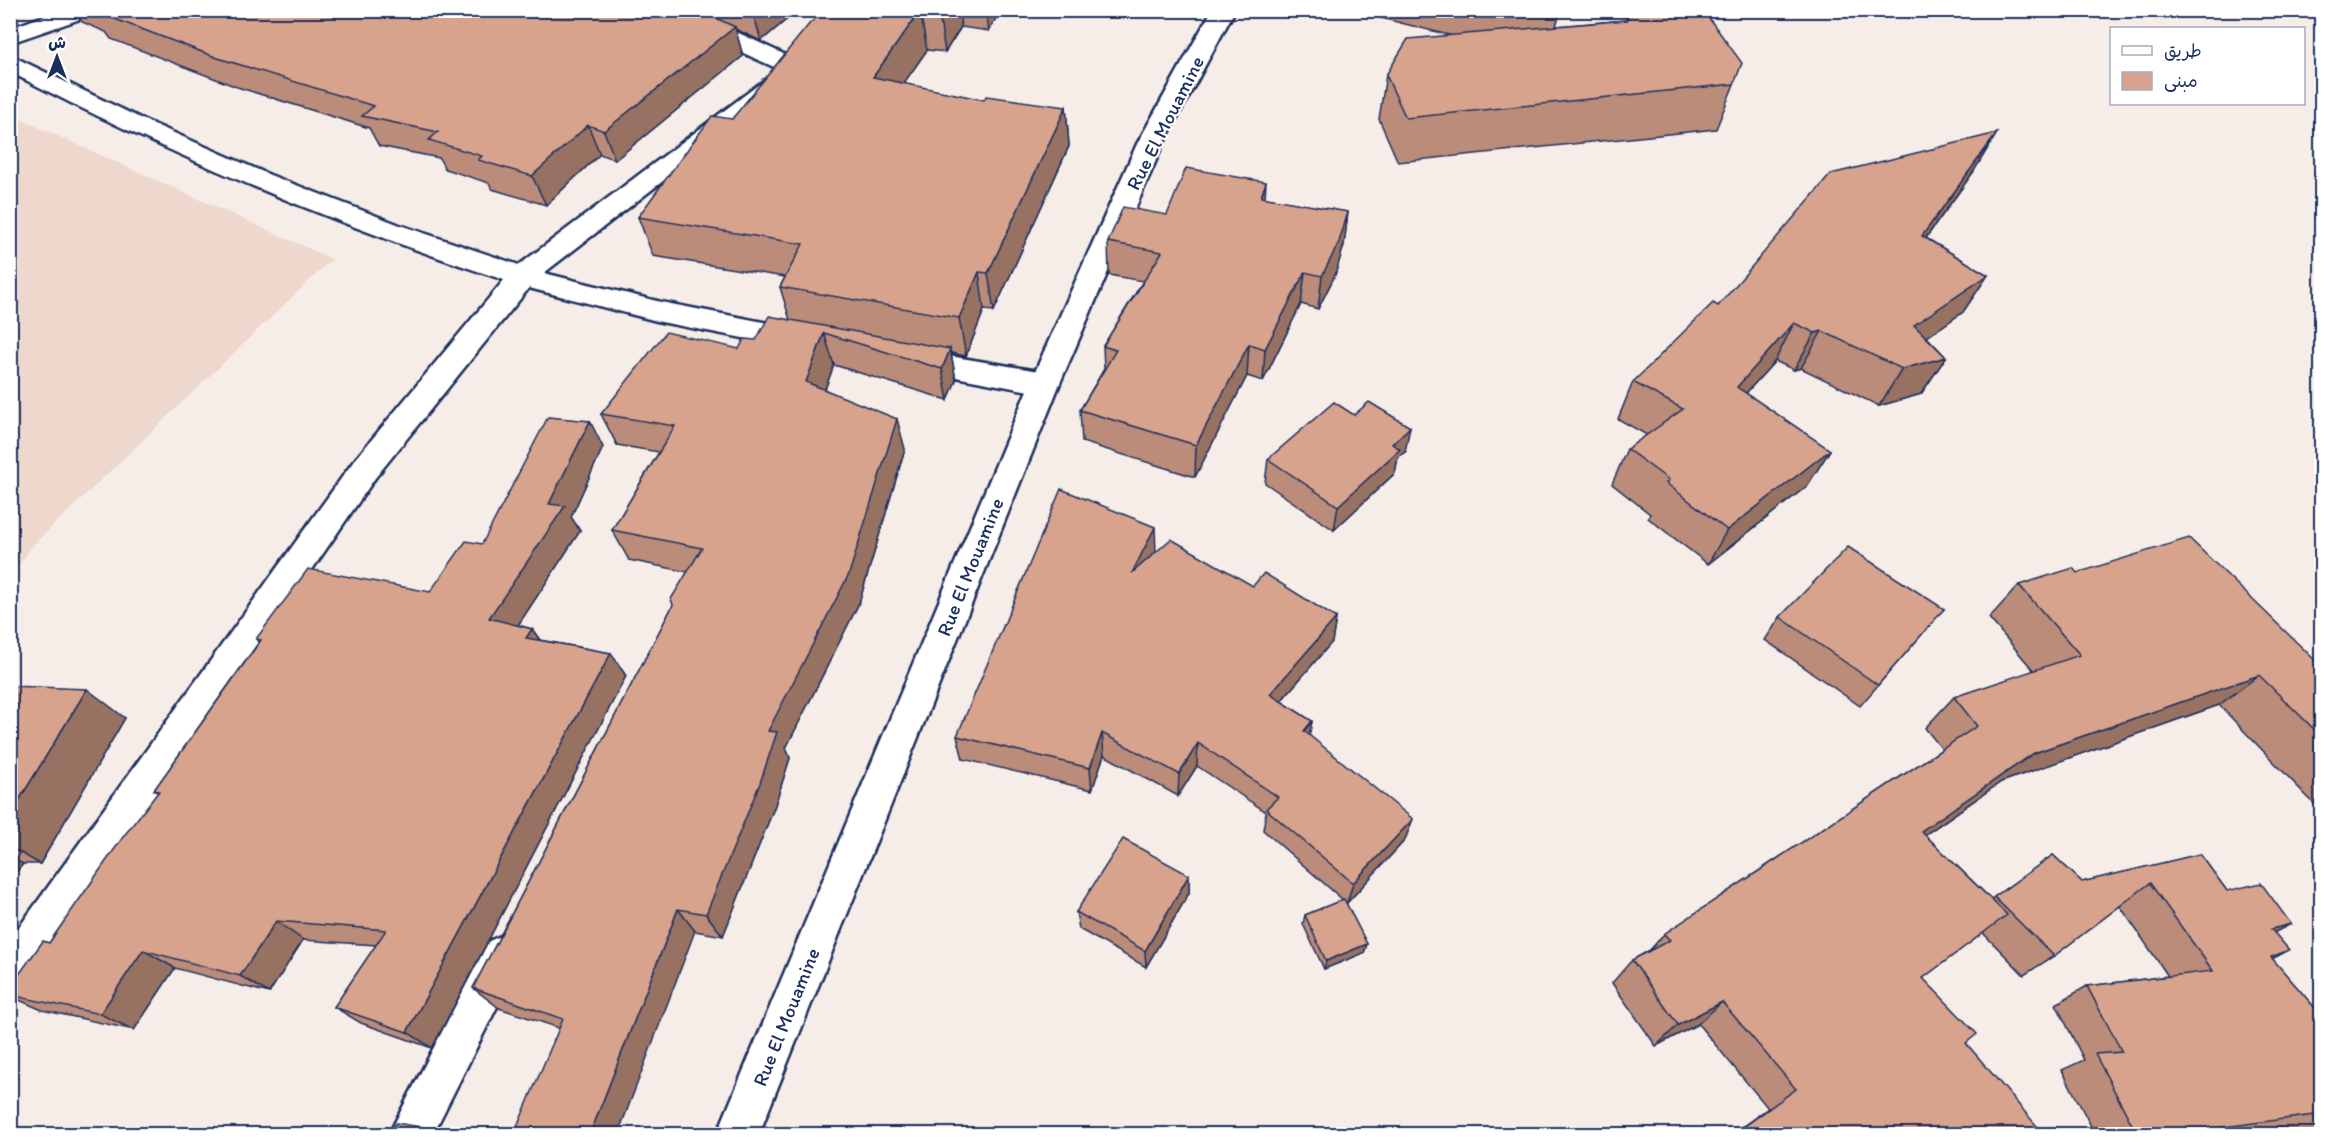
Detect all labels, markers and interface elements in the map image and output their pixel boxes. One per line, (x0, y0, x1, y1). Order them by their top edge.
north arrow (27, 27, 87, 87)
legend (2110, 27, 2305, 105)
text: ش (48, 33, 66, 52)
text: طريق (2164, 40, 2202, 62)
street label: Rue El Mouamine (1121, 52, 1209, 194)
text: مبنى (2164, 70, 2198, 92)
street label: Rue El Mouamine (931, 494, 1009, 640)
street label: Rue El Mouamine (747, 944, 825, 1090)

